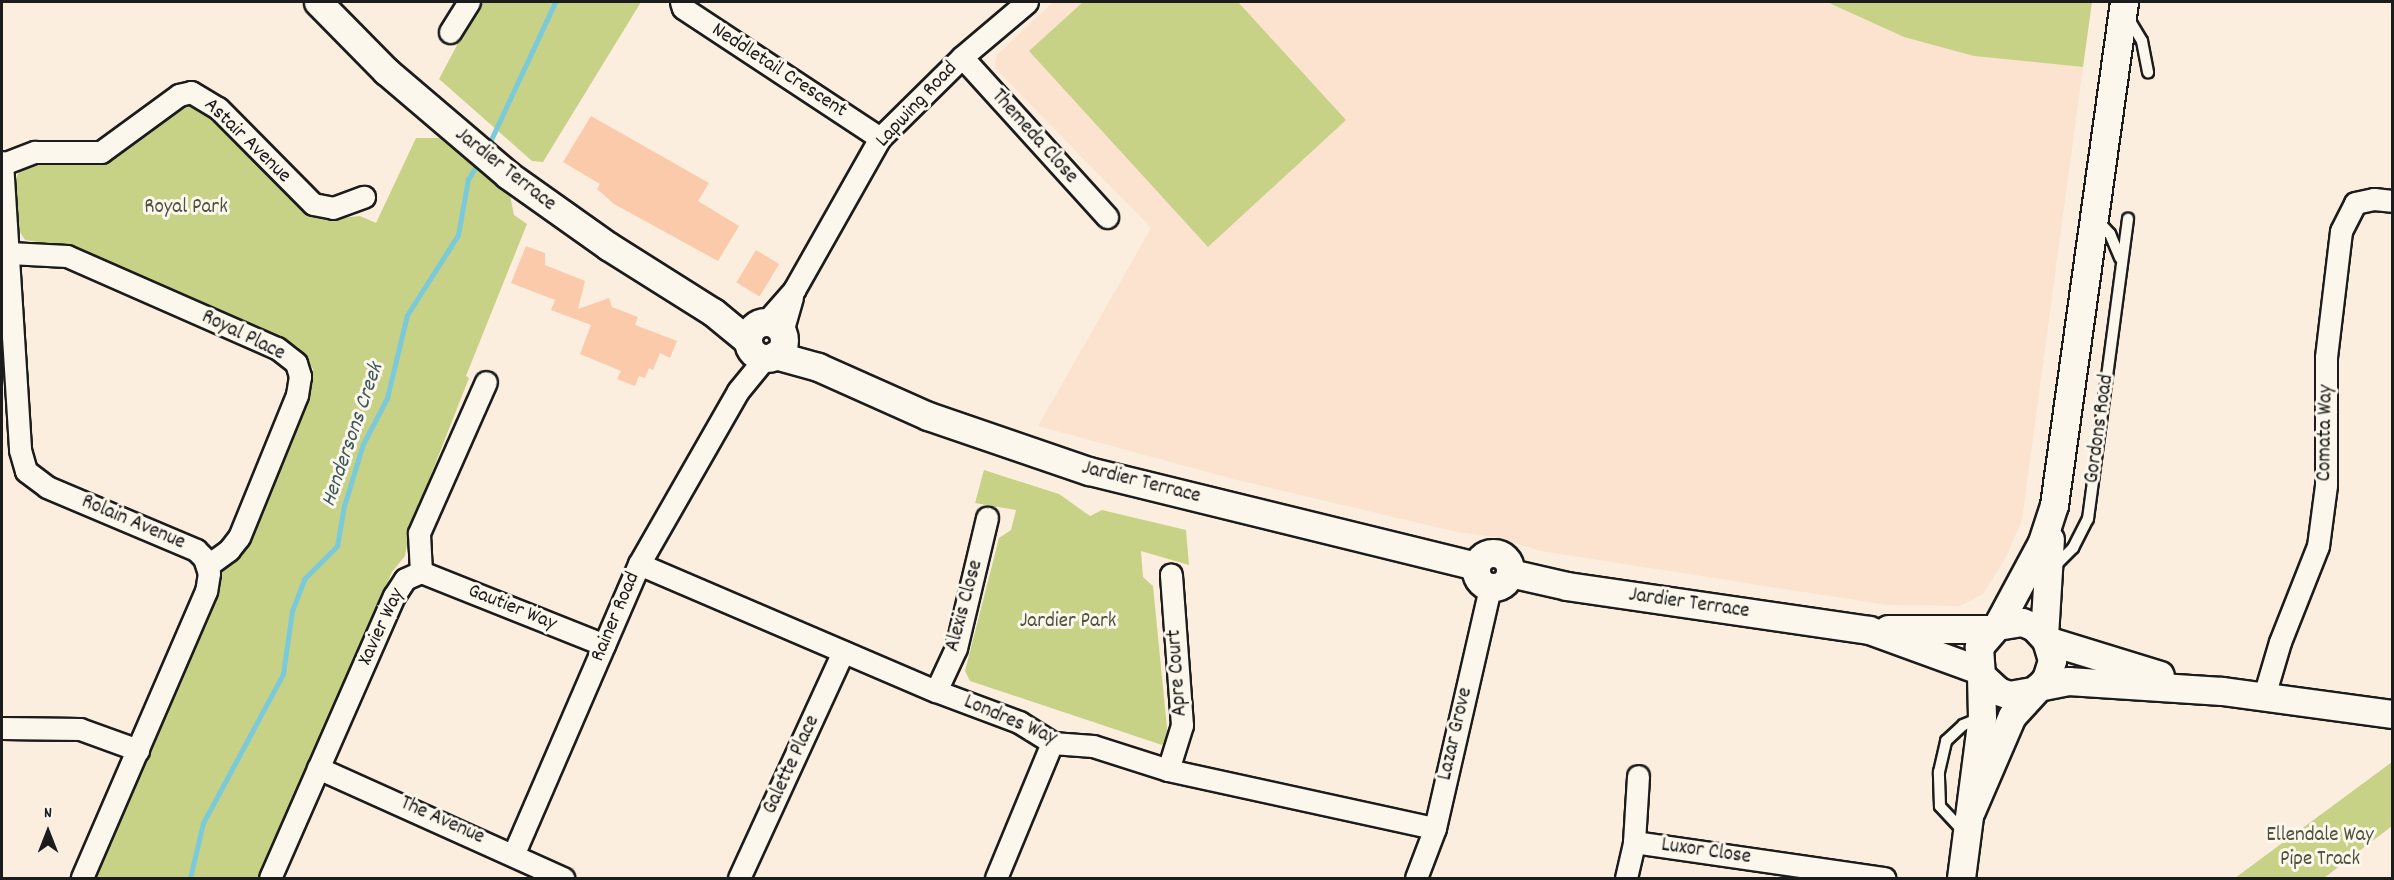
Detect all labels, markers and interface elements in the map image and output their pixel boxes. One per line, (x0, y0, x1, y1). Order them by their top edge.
street label: Neddletail Crescent (707, 18, 851, 124)
street label: Lapwing Road (871, 57, 963, 153)
street label: Themeda Close (985, 85, 1083, 189)
street label: Astair Avenue (198, 93, 296, 189)
street label: Jardier Terrace (449, 123, 561, 217)
park label: Royal Park (144, 195, 228, 221)
street label: Royal Place (197, 305, 289, 367)
water label: Hendersons Creek (316, 360, 390, 510)
street label: Gordons Road (2080, 373, 2120, 485)
street label: Comata Way (2313, 384, 2339, 482)
street label: Jardier Terrace (1079, 456, 1203, 510)
street label: Rolain Avenue (77, 490, 189, 556)
street label: Alexis Close (941, 557, 989, 655)
street label: Rainer Road (586, 568, 646, 666)
street label: Gautier Way (464, 579, 560, 637)
street label: Jardier Terrace (1627, 583, 1751, 625)
street label: Xavier Way (353, 584, 411, 670)
park label: Jardier Park (1020, 609, 1116, 635)
street label: Apre Court (1162, 629, 1194, 717)
street label: Lazar Grove (1433, 685, 1479, 783)
street label: Londres Way (960, 690, 1060, 752)
street label: Galette Place (758, 712, 826, 818)
street label: The Avenue (396, 791, 488, 851)
north arrow (18, 802, 78, 862)
text: N (44, 802, 52, 825)
park label: Ellendale Way Pipe Track (2266, 823, 2374, 873)
street label: Luxor Close (1660, 833, 1752, 871)

